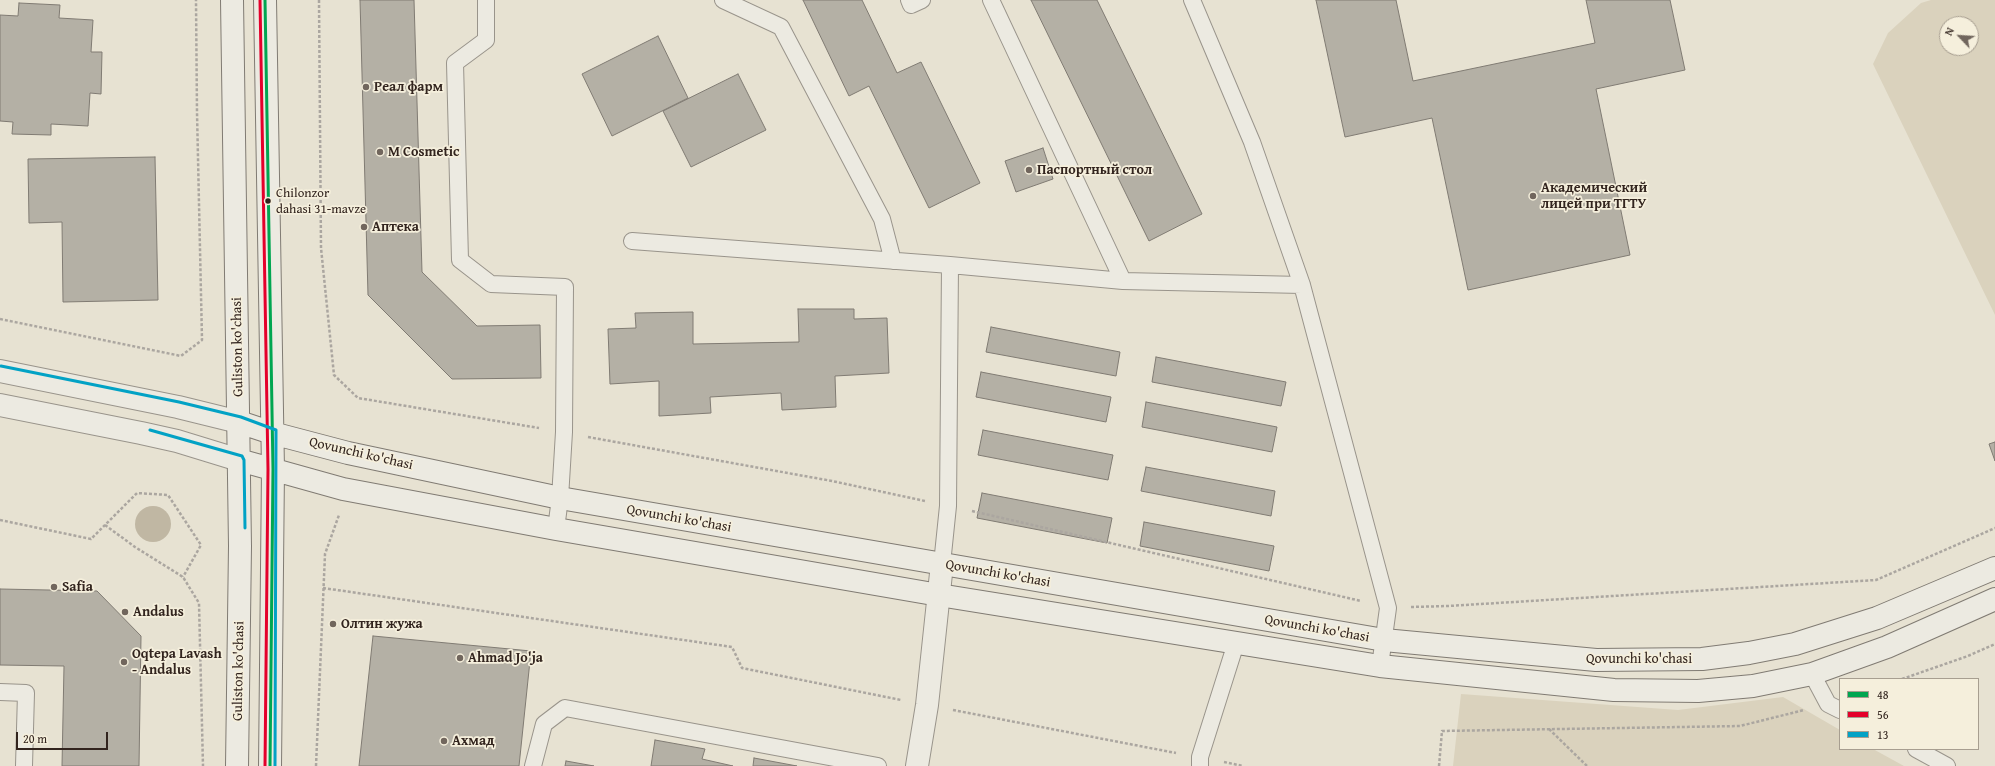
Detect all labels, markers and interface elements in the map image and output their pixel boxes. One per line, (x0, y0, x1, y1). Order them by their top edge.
north arrow (1939, 16, 1979, 56)
text: N (1940, 25, 1958, 38)
place label: Реал фарм (374, 79, 443, 95)
marker: Реал фарм (361, 82, 371, 92)
place label: M Cosmetic (388, 144, 459, 160)
marker: M Cosmetic (375, 147, 385, 157)
place label: Паспортный стол (1037, 162, 1152, 178)
marker: Паспортный стол (1024, 165, 1034, 175)
place label: Академический лицей при ТГТУ (1541, 180, 1647, 212)
place label: Chilonzor dahasi 31-mavze (276, 186, 366, 217)
marker: Академический лицей при ТГТУ (1528, 191, 1538, 201)
marker: Chilonzor dahasi 31-mavze (263, 196, 273, 206)
place label: Аптека (372, 219, 419, 235)
marker: Аптека (359, 222, 369, 232)
street label: Guliston ko'chasi (229, 297, 247, 397)
street label: Qovunchi ko'chasi (307, 434, 415, 474)
street label: Qovunchi ko'chasi (625, 502, 733, 536)
street label: Qovunchi ko'chasi (944, 557, 1052, 591)
place label: Safia (62, 579, 93, 595)
marker: Safia (49, 582, 59, 592)
place label: Andalus (133, 604, 184, 620)
marker: Andalus (120, 607, 130, 617)
street label: Qovunchi ko'chasi (1263, 612, 1371, 646)
place label: Олтин жужа (341, 616, 423, 632)
marker: Олтин жужа (328, 619, 338, 629)
street label: Guliston ko'chasi (230, 621, 248, 721)
place label: Oqtepa Lavash - Andalus (132, 646, 222, 678)
place label: Ahmad Jo'ja (468, 650, 543, 666)
street label: Qovunchi ko'chasi (1586, 651, 1692, 667)
marker: Ahmad Jo'ja (455, 653, 465, 663)
marker: Oqtepa Lavash - Andalus (119, 657, 129, 667)
legend (1839, 678, 1979, 750)
text: 48 (1877, 686, 1889, 703)
text: 56 (1877, 706, 1889, 723)
scale bar (18, 724, 110, 750)
text: 13 (1877, 726, 1889, 743)
text: 20 m (23, 730, 47, 747)
place label: Ахмад (452, 733, 495, 749)
marker: Ахмад (439, 736, 449, 746)

